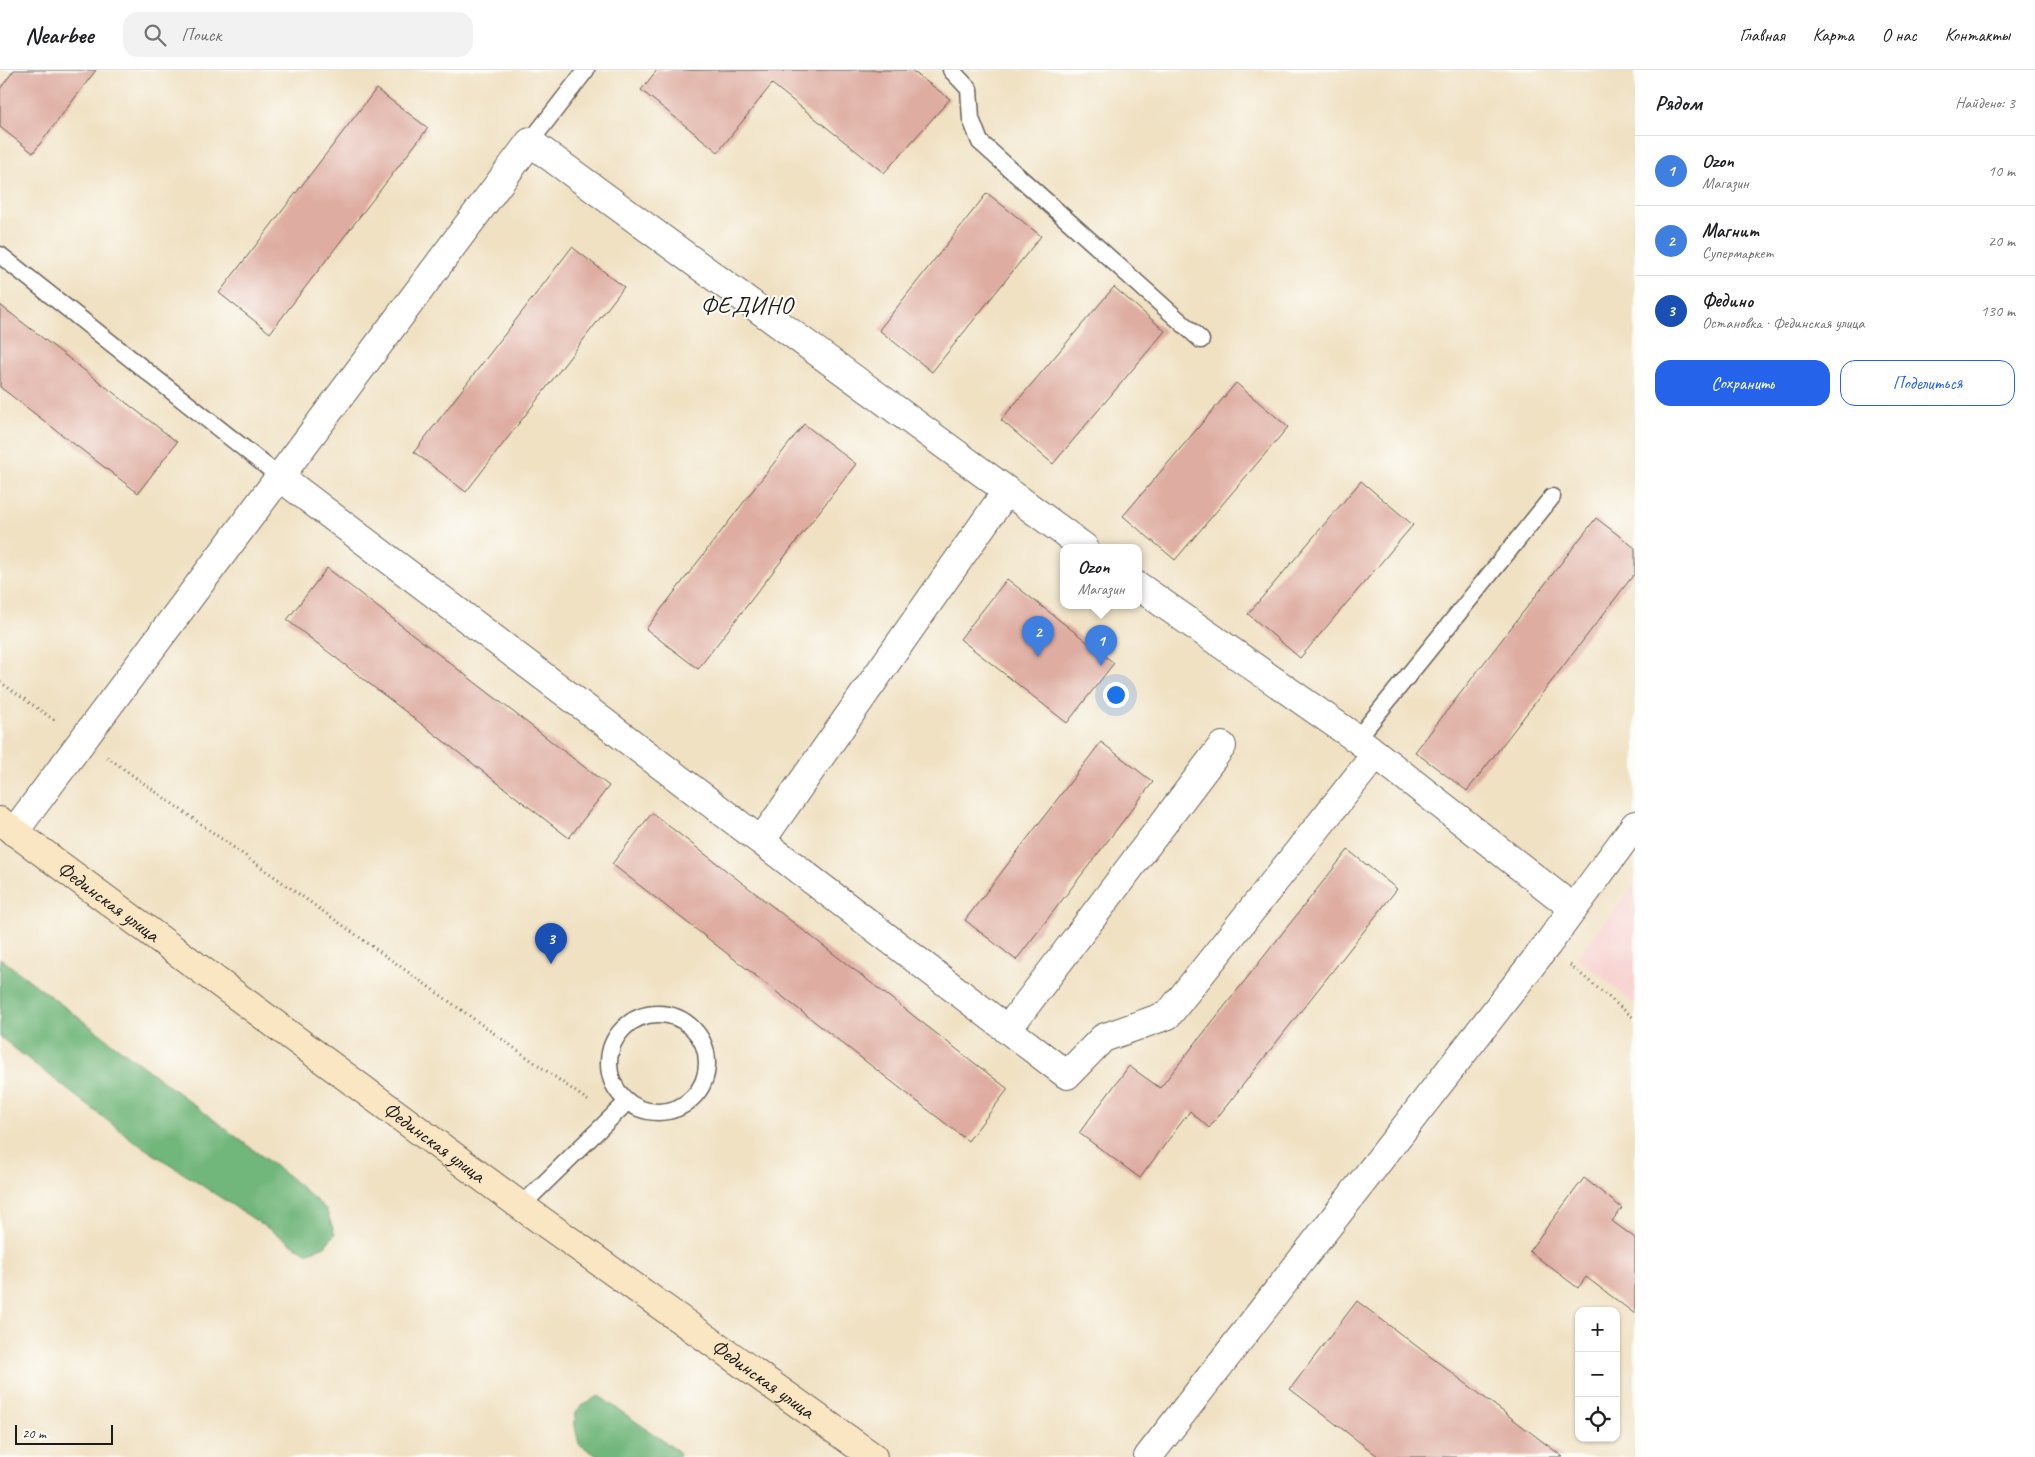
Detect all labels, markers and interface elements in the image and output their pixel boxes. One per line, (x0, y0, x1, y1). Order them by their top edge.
search box (123, 12, 473, 57)
text: Nearbee (25, 20, 93, 50)
icon: search (141, 21, 169, 49)
text: Поиск (181, 23, 221, 47)
text: Главная (1740, 24, 1785, 46)
text: Карта (1813, 24, 1854, 46)
text: О нас (1882, 24, 1917, 46)
text: Контакты (1945, 24, 2010, 46)
text: Рядом (1655, 90, 1702, 116)
text: Найдено: 3 (1955, 93, 2015, 113)
text: Ozon (1702, 149, 1734, 173)
text: 1 (1667, 161, 1675, 181)
text: 10 m (1988, 161, 2015, 181)
text: Магазин (1702, 173, 1749, 193)
text: Магнит (1702, 219, 1759, 243)
text: 2 (1667, 231, 1675, 251)
text: 20 m (1988, 231, 2015, 251)
text: Супермаркет (1702, 243, 1773, 263)
text: Федино (1702, 289, 1753, 313)
district label: ФЕДИНО (701, 290, 795, 320)
text: 3 (1667, 301, 1675, 321)
text: 130 m (1981, 301, 2015, 321)
text: Остановка · Фединская улица (1702, 313, 1865, 333)
button: Сохранить (1655, 360, 1830, 406)
button: Поделиться (1840, 360, 2015, 406)
popup (1060, 544, 1142, 609)
text: Ozon (1078, 555, 1109, 579)
text: Магазин (1078, 579, 1124, 599)
pin: 2 (1022, 616, 1054, 657)
pin: 1 (1085, 625, 1117, 666)
your location (1103, 682, 1129, 708)
street label: Фединская улица (52, 855, 166, 949)
pin: 3 (535, 923, 567, 964)
street label: Фединская улица (378, 1096, 492, 1189)
map controls (1575, 1307, 1620, 1442)
button: + (1575, 1307, 1620, 1352)
street label: Фединская улица (706, 1333, 821, 1425)
button: − (1575, 1352, 1620, 1397)
button: locate (1575, 1397, 1620, 1442)
scale bar (15, 1422, 112, 1445)
text: 20 m (22, 1425, 46, 1442)

